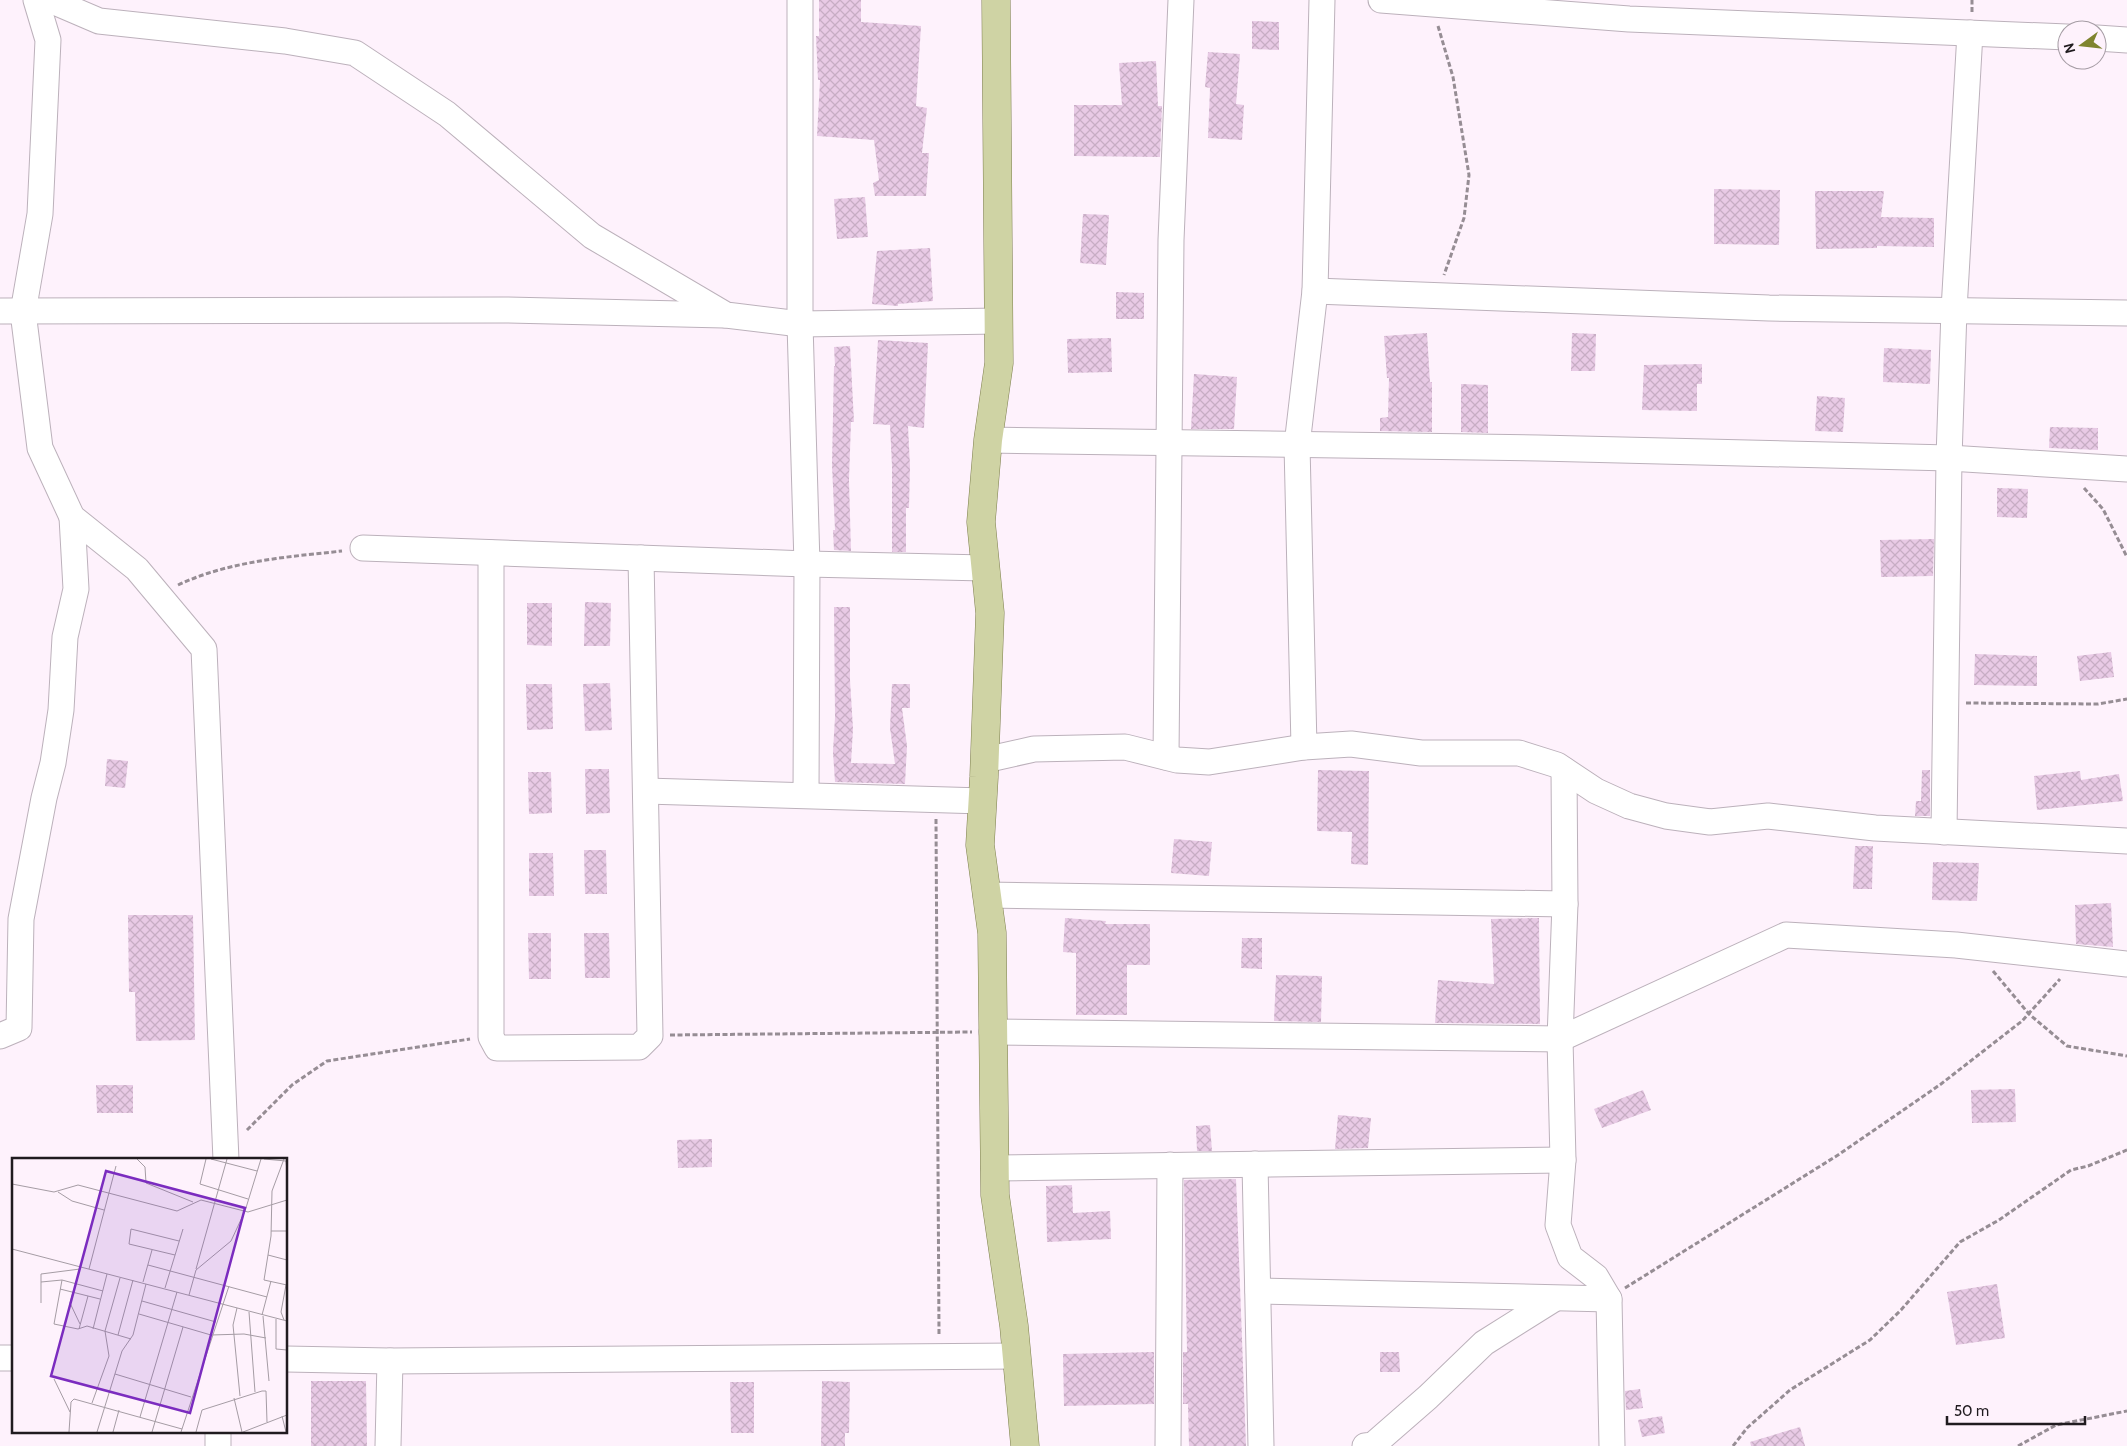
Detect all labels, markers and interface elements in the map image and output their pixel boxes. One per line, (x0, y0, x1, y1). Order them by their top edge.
north arrow (2057, 20, 2107, 70)
text: N (2059, 41, 2079, 55)
inset map (12, 1158, 288, 1434)
scale bar (1947, 1394, 2084, 1426)
text: 50 m (1954, 1402, 1989, 1420)

